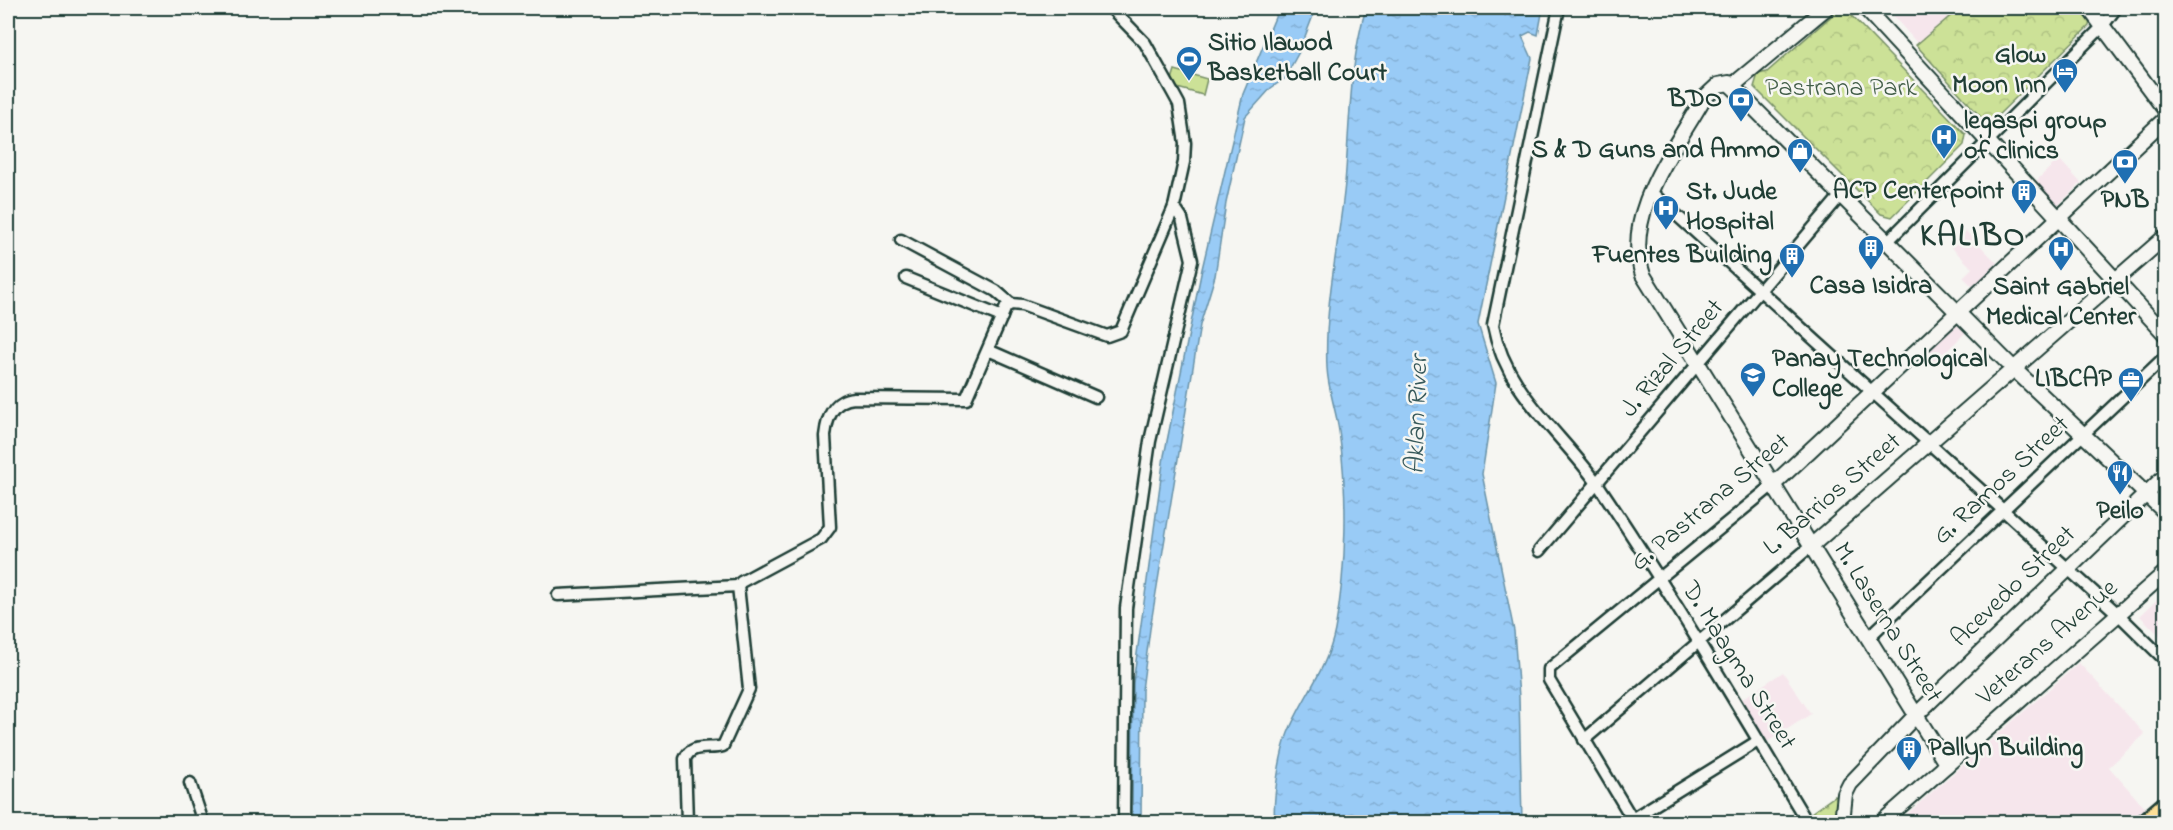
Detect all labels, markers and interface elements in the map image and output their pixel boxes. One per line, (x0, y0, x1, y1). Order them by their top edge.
place label: Sitio Ilawod Basketball Court (1207, 25, 1387, 93)
place label: Glow Moon Inn (1952, 37, 2046, 105)
sports icon: Sitio Ilawod Basketball Court (1174, 44, 1204, 82)
hotel icon: Glow Moon Inn (2050, 56, 2080, 94)
park label: Pastrana Park (1765, 70, 1918, 108)
place label: BDO (1667, 81, 1722, 119)
bank icon: BDO (1726, 85, 1756, 123)
place label: legaspi group of clinics (1964, 103, 2107, 171)
hospital icon: legaspi group of clinics (1929, 122, 1959, 160)
place label: S & D Guns and Ammo (1531, 132, 1780, 170)
shop icon: S & D Guns and Ammo (1785, 136, 1815, 174)
bank icon: PNB (2110, 147, 2140, 185)
place label: ACP Centerpoint (1833, 173, 2004, 211)
place label: St. Jude Hospital (1686, 174, 1778, 242)
building icon: ACP Centerpoint (2009, 177, 2039, 215)
place label: PNB (2101, 182, 2150, 220)
hospital icon: St. Jude Hospital (1651, 193, 1681, 231)
district label: KALIBO (1920, 214, 2026, 261)
building icon: Casa Isidra (1856, 233, 1886, 271)
hospital icon: Saint Gabriel Medical Center (2046, 234, 2076, 272)
place label: Fuentes Building (1590, 237, 1772, 276)
building icon: Fuentes Building (1777, 241, 1807, 279)
place label: Casa Isidra (1810, 268, 1932, 306)
place label: Saint Gabriel Medical Center (1986, 269, 2137, 337)
street label: J. Rizal Street (1612, 291, 1734, 427)
place label: Panay Technological College (1772, 341, 1988, 410)
water label: Aklan River (1396, 351, 1440, 475)
school or university icon: Panay Technological College (1738, 360, 1768, 398)
place label: LIBCAP (2035, 361, 2113, 399)
office icon: LIBCAP (2116, 365, 2146, 403)
street label: G. Ramos Street (1925, 407, 2079, 555)
street label: G. Pastrana Street (1623, 424, 1799, 581)
street label: L. Barrios Street (1755, 424, 1911, 566)
restaurant icon: Peilo (2105, 458, 2135, 496)
place label: Peilo (2096, 493, 2144, 531)
street label: Acevedo Street (1943, 517, 2086, 657)
street label: M. Laserna Street (1822, 535, 1952, 711)
street label: Veterans Avenue (1968, 570, 2127, 716)
street label: D. Maagma Street (1670, 573, 1805, 758)
place label: Pallyn Building (1928, 730, 2083, 769)
building icon: Pallyn Building (1894, 734, 1924, 772)

